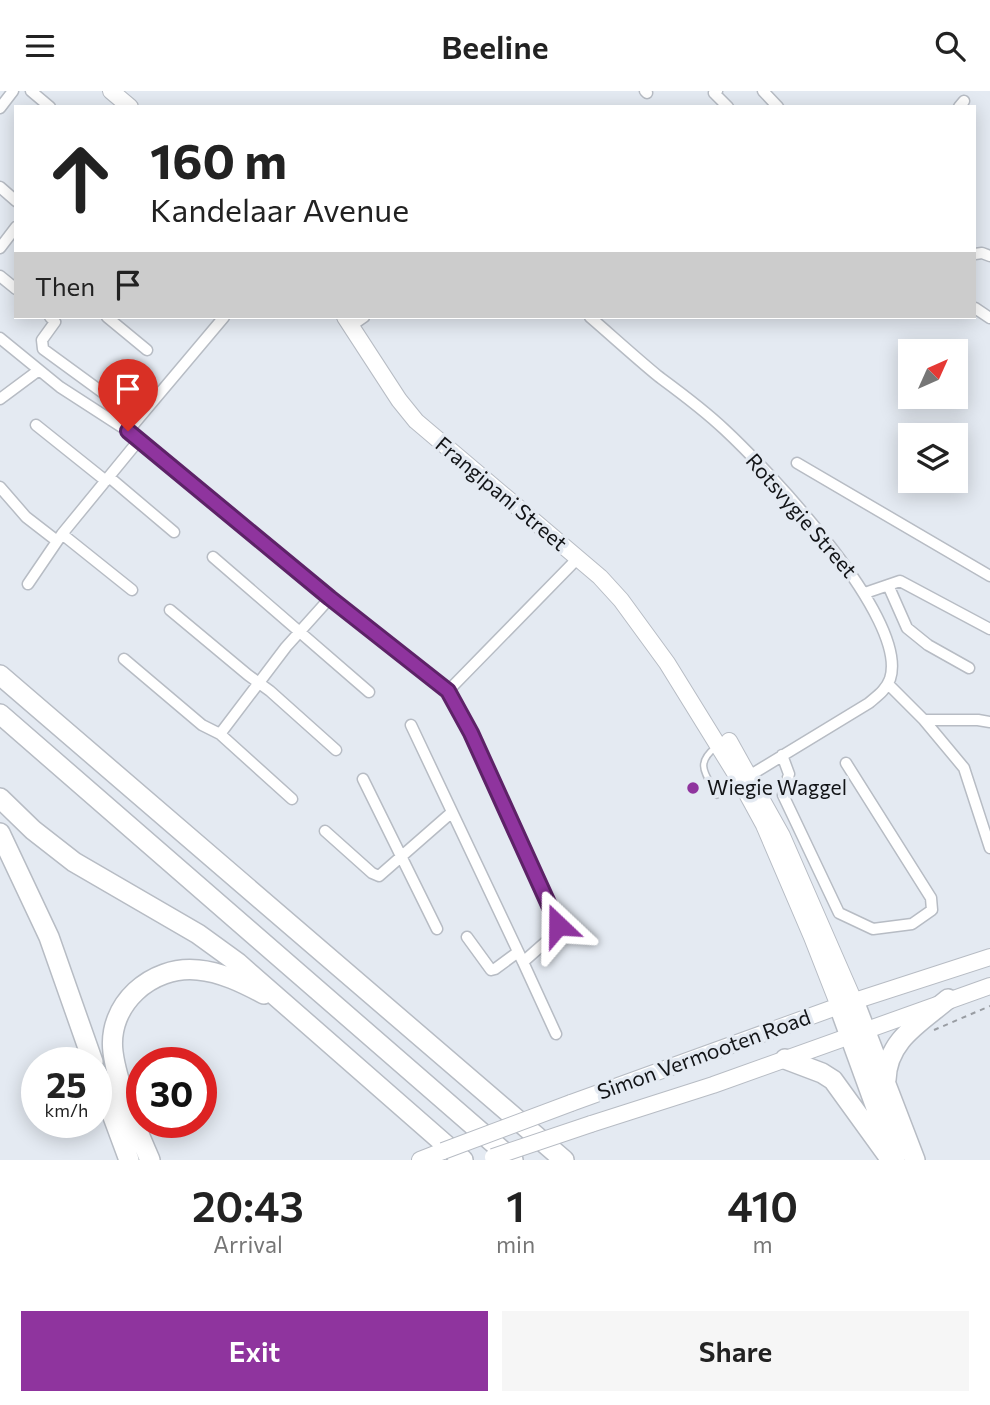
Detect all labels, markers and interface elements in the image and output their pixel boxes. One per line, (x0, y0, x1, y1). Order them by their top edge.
text: Beeline (441, 26, 549, 66)
icon: menu (21, 27, 59, 65)
icon: search (931, 27, 969, 65)
text: 160 m (150, 129, 287, 189)
icon: ahead (35, 133, 126, 224)
text: Kandelaar Avenue (150, 189, 409, 229)
icon: arrive (109, 266, 147, 304)
text: Then (35, 270, 95, 301)
north arrow (898, 339, 968, 409)
map controls (898, 339, 968, 493)
pin (98, 359, 158, 431)
icon: arrive (109, 370, 147, 408)
button: layers (898, 423, 968, 493)
street label: Frangipani Street (431, 431, 573, 555)
street label: Rotsvygie Street (741, 448, 863, 582)
place label: Wiegie Waggel (707, 774, 847, 799)
marker: Wiegie Waggel (685, 780, 701, 796)
position arrow (521, 888, 595, 962)
street label: Simon Vermooten Road (594, 1003, 813, 1104)
speed limit sign: 30 (126, 1047, 217, 1138)
text: 25 (46, 1062, 87, 1105)
text: km/h (45, 1099, 88, 1121)
text: 20:43 (192, 1179, 304, 1231)
text: 1 (506, 1179, 525, 1231)
text: 410 (727, 1179, 798, 1231)
text: Arrival (213, 1230, 283, 1258)
text: min (496, 1230, 535, 1258)
text: m (753, 1230, 773, 1258)
button: Exit (21, 1311, 488, 1391)
button: Share (502, 1311, 969, 1391)

